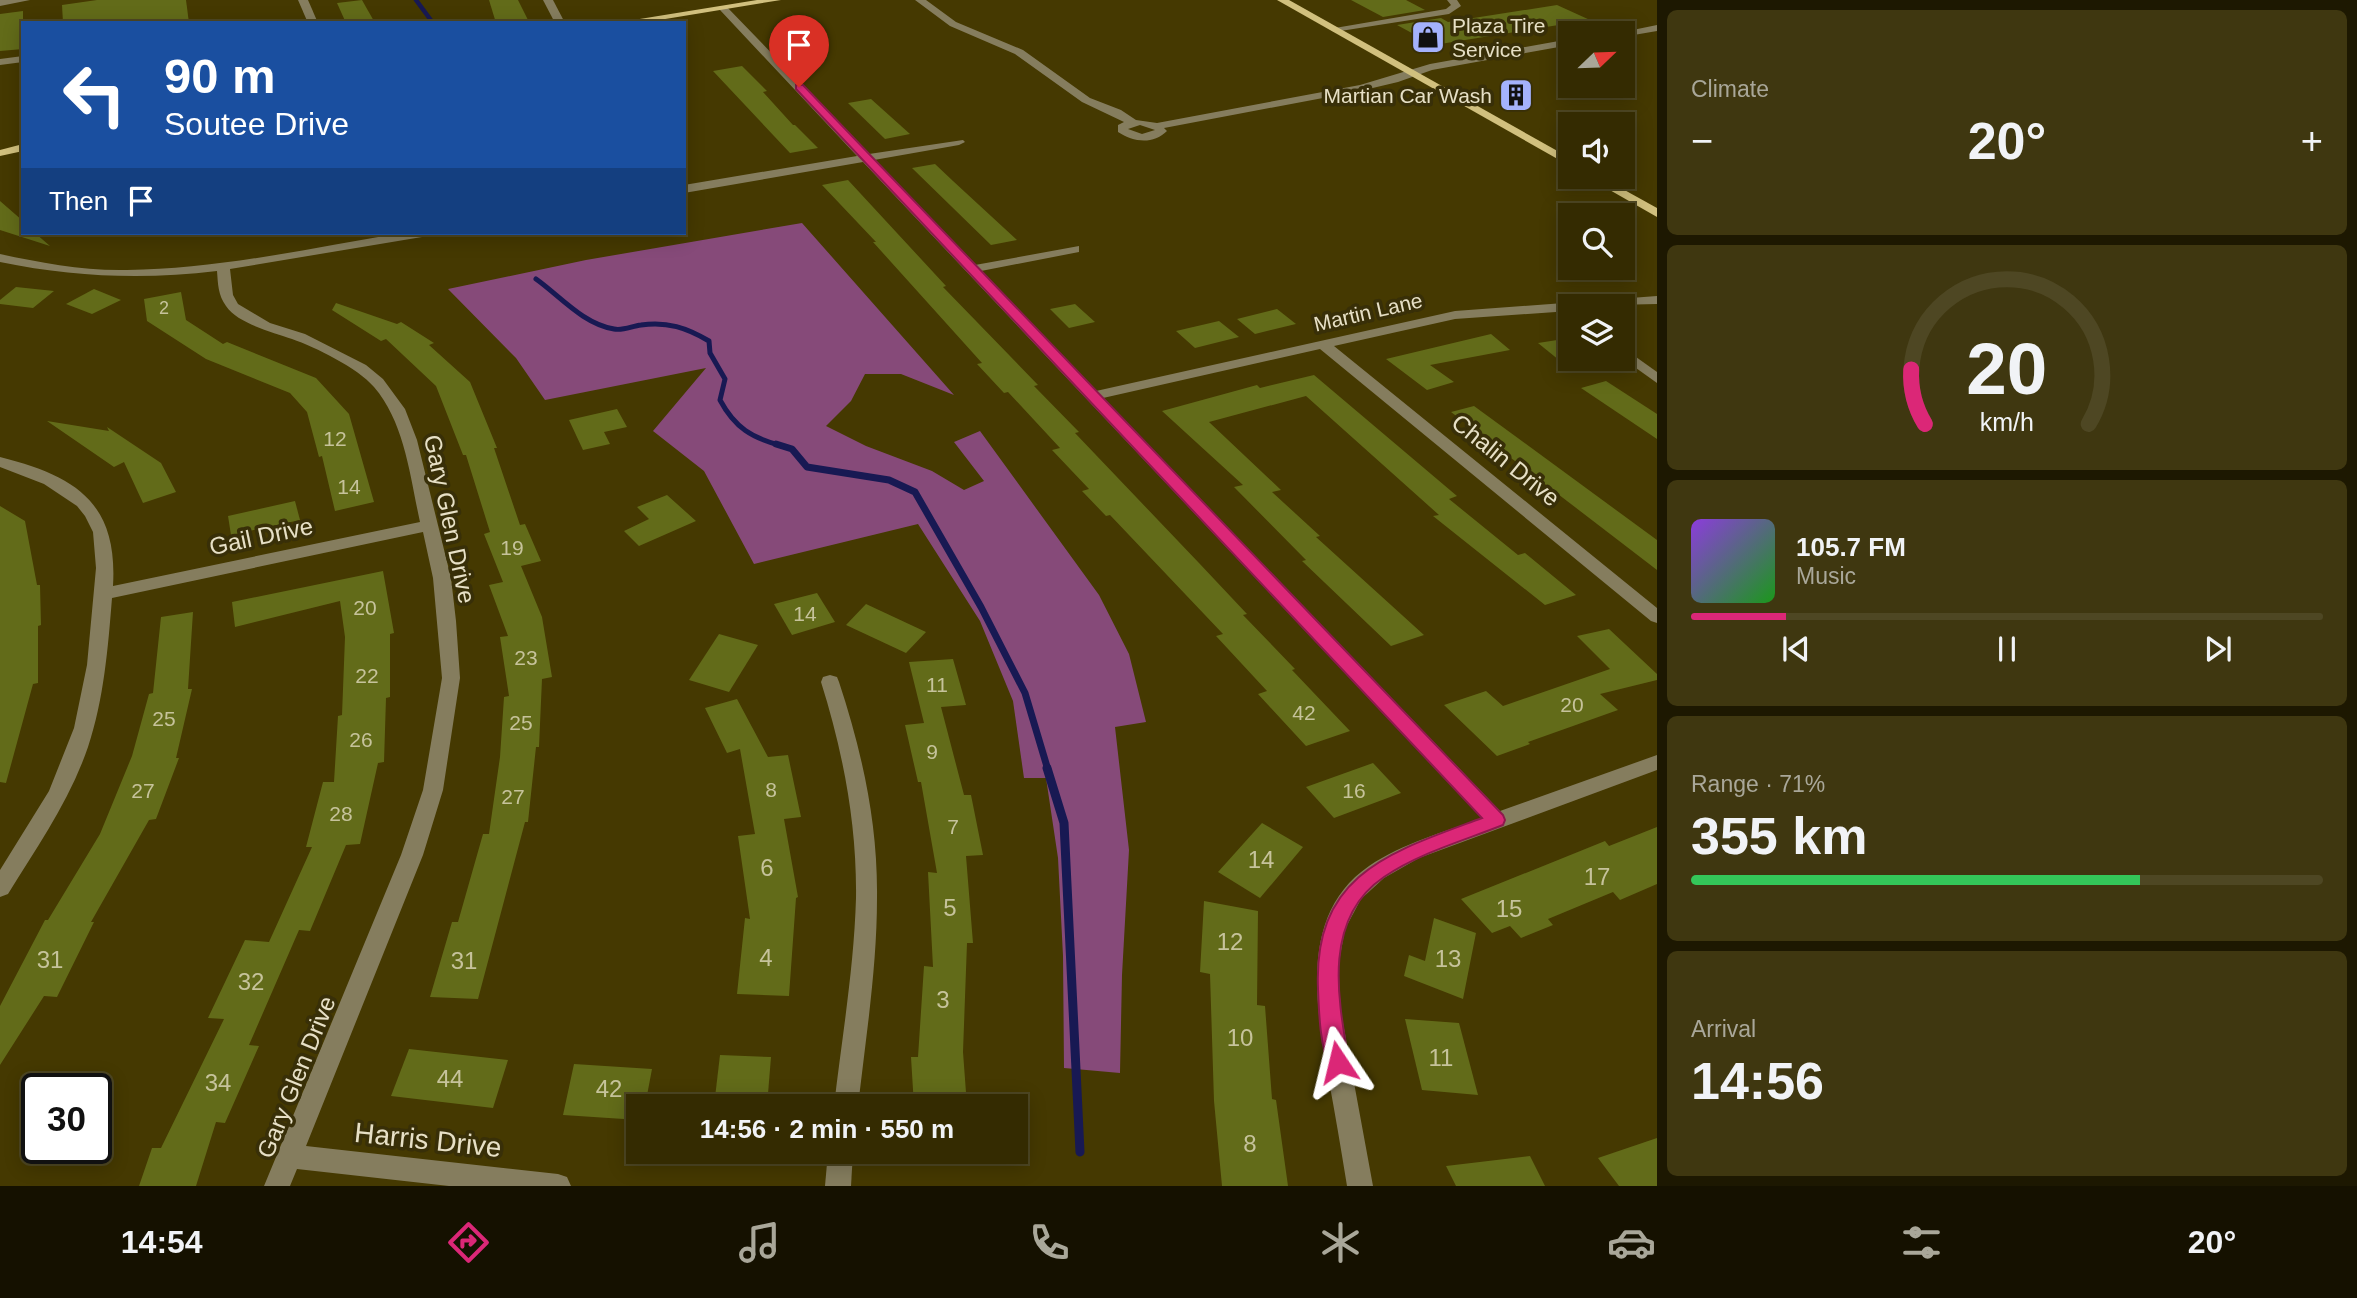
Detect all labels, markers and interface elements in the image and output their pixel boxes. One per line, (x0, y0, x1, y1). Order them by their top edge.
place label: Plaza Tire Service (1452, 14, 1545, 61)
pin (769, 15, 829, 87)
shop icon: Plaza Tire Service (1409, 18, 1447, 56)
north arrow (1558, 21, 1634, 98)
map controls (1558, 21, 1635, 371)
icon: arrive (780, 26, 818, 64)
icon: left (49, 49, 140, 140)
text: 90 m (164, 49, 276, 103)
building icon: Martian Car Wash (1497, 76, 1535, 114)
text: Climate (1691, 76, 1769, 102)
place label: Martian Car Wash (1324, 84, 1492, 107)
text: Soutee Drive (164, 106, 349, 142)
button: sound (1558, 112, 1635, 189)
text: 20° (1968, 112, 2046, 170)
text: − (1691, 120, 1713, 162)
text: + (2301, 120, 2323, 162)
icon: arrive (122, 182, 160, 220)
text: Then (49, 186, 108, 216)
button: search (1558, 203, 1635, 280)
street label: Martin Lane (1311, 288, 1425, 336)
button: layers (1558, 294, 1635, 371)
house number: 2 (159, 298, 169, 318)
text: 20 (1967, 328, 2047, 409)
street label: Chalin Drive (1447, 408, 1565, 512)
text: km/h (1980, 408, 2034, 436)
house number: 12 (323, 427, 347, 450)
street label: Gary Glen Drive (419, 432, 481, 606)
house number: 14 (337, 475, 361, 498)
street label: Gail Drive (207, 512, 315, 560)
text: 105.7 FM (1796, 532, 1906, 562)
house number: 19 (500, 536, 524, 559)
text: Music (1796, 563, 1856, 589)
house number: 20 (353, 596, 377, 619)
house number: 14 (793, 602, 817, 625)
icon: previous (1777, 630, 1815, 668)
icon: pause (1988, 630, 2026, 668)
icon: next (2199, 630, 2237, 668)
house number: 23 (514, 646, 538, 669)
house number: 22 (355, 664, 379, 687)
house number: 11 (926, 673, 948, 696)
house number: 20 (1560, 693, 1584, 716)
house number: 42 (1292, 701, 1316, 724)
house number: 25 (152, 707, 176, 730)
house number: 25 (509, 711, 533, 734)
house number: 26 (349, 728, 373, 751)
house number: 9 (926, 740, 938, 763)
text: Range · 71% (1691, 771, 1825, 797)
house number: 8 (765, 778, 777, 801)
house number: 27 (131, 779, 155, 802)
house number: 16 (1342, 779, 1366, 802)
house number: 27 (501, 785, 525, 808)
house number: 28 (329, 802, 353, 825)
text: 355 km (1691, 807, 1867, 865)
house number: 7 (947, 815, 959, 838)
house number: 14 (1248, 846, 1274, 873)
house number: 6 (760, 854, 774, 881)
house number: 17 (1584, 863, 1610, 890)
house number: 5 (943, 894, 957, 921)
house number: 15 (1496, 895, 1522, 922)
house number: 12 (1217, 928, 1243, 955)
house number: 4 (759, 944, 773, 971)
house number: 13 (1435, 945, 1461, 972)
house number: 31 (37, 946, 63, 973)
house number: 31 (451, 947, 477, 974)
house number: 32 (238, 968, 264, 995)
house number: 3 (936, 986, 950, 1013)
street label: Gary Glen Drive (251, 992, 341, 1162)
text: Arrival (1691, 1016, 1756, 1042)
house number: 10 (1227, 1024, 1253, 1051)
position arrow (1301, 1025, 1375, 1099)
house number: 11 (1429, 1044, 1453, 1071)
text: 14:56 (1691, 1052, 1824, 1110)
house number: 44 (437, 1065, 463, 1092)
house number: 34 (205, 1069, 231, 1096)
speed limit sign: 30 (21, 1073, 112, 1164)
house number: 42 (596, 1075, 622, 1102)
text: 14:56 · 2 min · 550 m (700, 1114, 954, 1144)
street label: Harris Drive (353, 1117, 503, 1163)
house number: 8 (1243, 1130, 1257, 1157)
icon: directions (444, 1218, 493, 1267)
icon: music (735, 1218, 784, 1267)
icon: phone (1025, 1218, 1074, 1267)
icon: climate (1316, 1218, 1365, 1267)
icon: car (1607, 1218, 1656, 1267)
icon: filters (1897, 1218, 1946, 1267)
text: 14:54 (121, 1224, 203, 1260)
text: 20° (2188, 1224, 2236, 1260)

